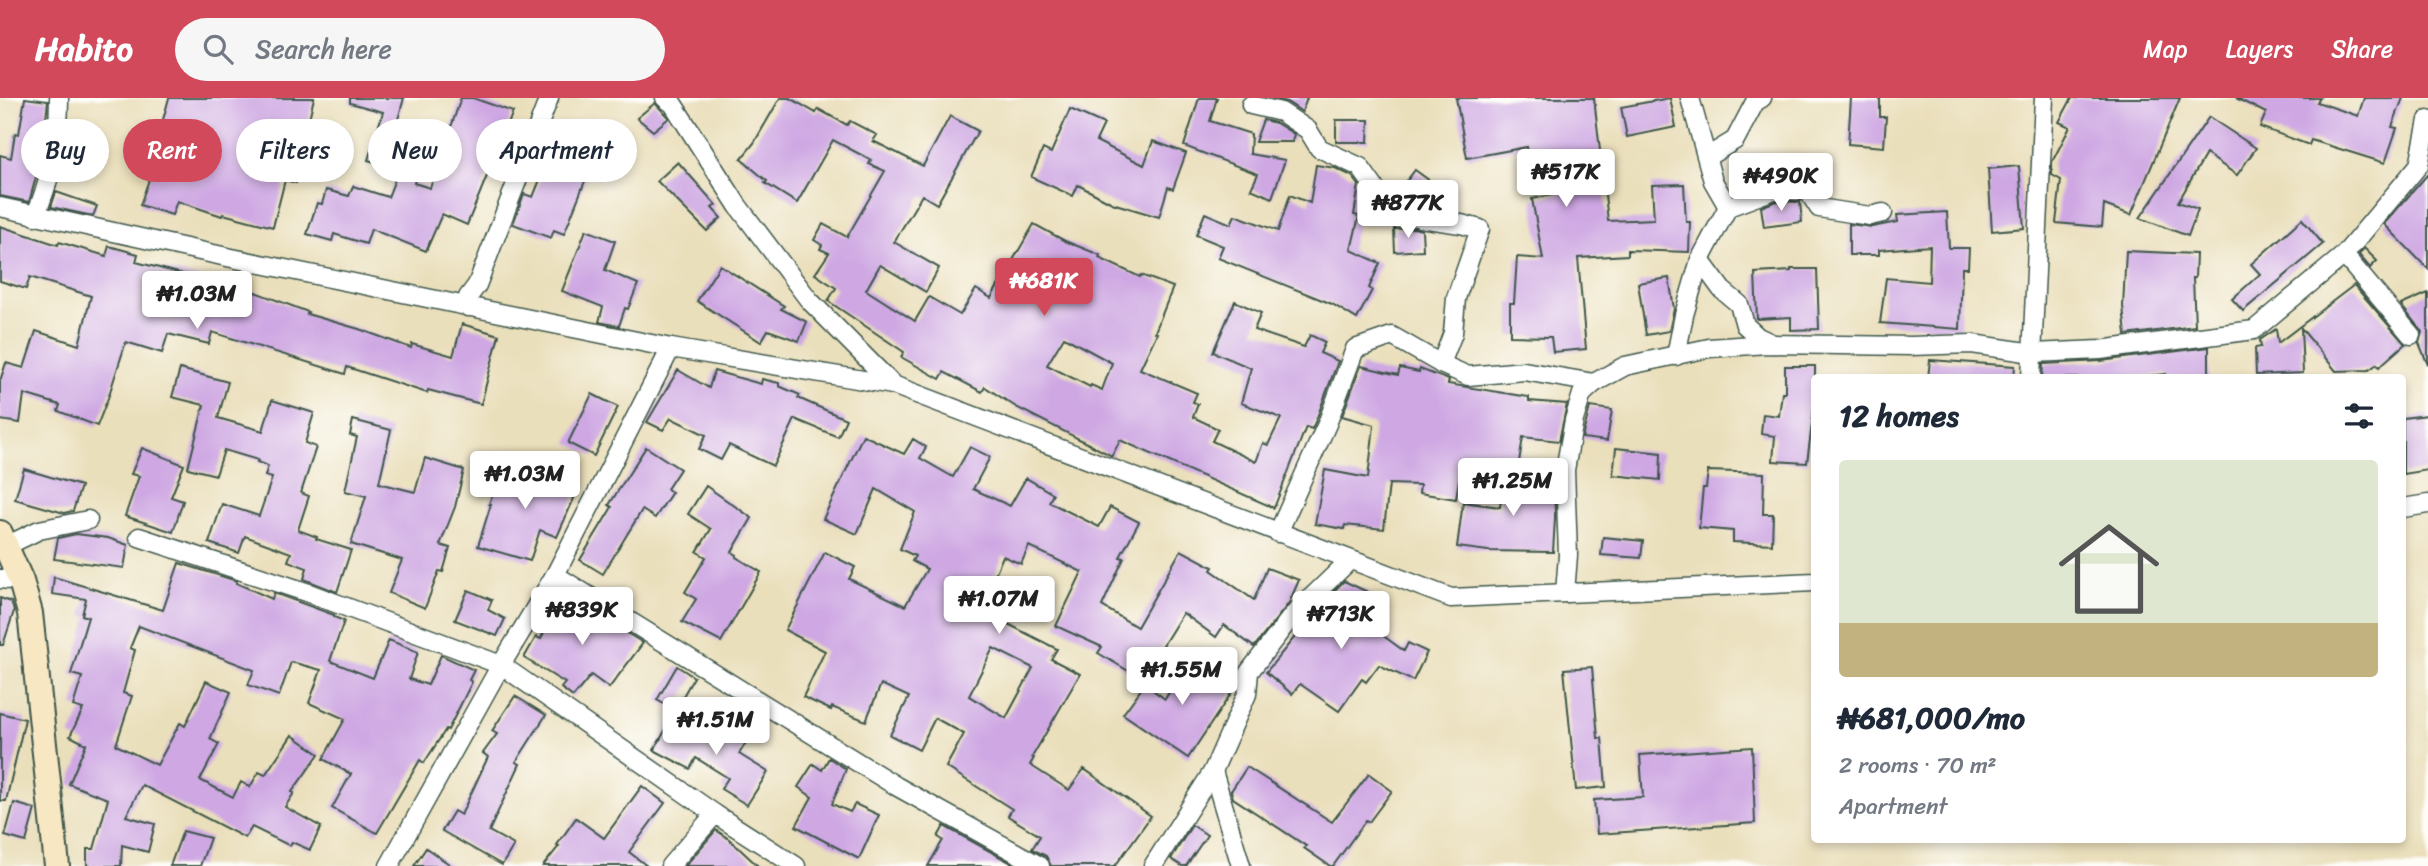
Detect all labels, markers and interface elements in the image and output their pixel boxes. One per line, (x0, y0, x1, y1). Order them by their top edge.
search box (175, 18, 665, 81)
text: Habito (35, 20, 133, 78)
text: Search here (255, 26, 392, 72)
text: Map (2143, 28, 2188, 70)
text: Layers (2226, 28, 2293, 70)
text: Share (2331, 28, 2393, 70)
icon: search (199, 30, 237, 68)
chip: Buy (21, 119, 109, 182)
chip: Rent (123, 119, 222, 182)
chip: Filters (236, 119, 354, 182)
chip: New (368, 119, 462, 182)
chip: Apartment (476, 119, 637, 182)
pin: ₦517K (1517, 150, 1615, 209)
text: ₦517K (1533, 151, 1599, 192)
pin: ₦490K (1732, 153, 1830, 213)
text: ₦490K (1745, 155, 1817, 196)
pin: ₦877K (1359, 180, 1457, 240)
text: ₦877K (1373, 182, 1443, 223)
pin: ₦681K (995, 258, 1093, 318)
text: ₦681K (1011, 260, 1077, 301)
pin: ₦1.03M (140, 272, 254, 331)
text: ₦1.03M (158, 273, 236, 314)
text: 12 homes (1839, 389, 1959, 443)
icon: filters (2340, 397, 2378, 435)
pin: ₦1.03M (468, 452, 582, 511)
text: ₦1.03M (486, 453, 564, 494)
pin: ₦1.25M (1456, 458, 1570, 518)
text: ₦1.25M (1474, 460, 1552, 501)
icon: home (2046, 506, 2172, 632)
pin: ₦1.07M (942, 576, 1056, 636)
text: ₦1.07M (960, 578, 1038, 619)
pin: ₦839K (533, 588, 631, 647)
text: ₦839K (547, 589, 617, 630)
pin: ₦713K (1292, 592, 1390, 651)
text: ₦713K (1309, 593, 1373, 634)
pin: ₦1.55M (1125, 648, 1239, 707)
text: ₦1.55M (1143, 649, 1221, 690)
text: ₦681,000/mo (1839, 691, 2025, 745)
pin: ₦1.51M (659, 698, 773, 757)
text: ₦1.51M (679, 699, 753, 740)
text: 2 rooms · 70 m² (1839, 745, 1997, 786)
text: Apartment (1839, 786, 1948, 827)

